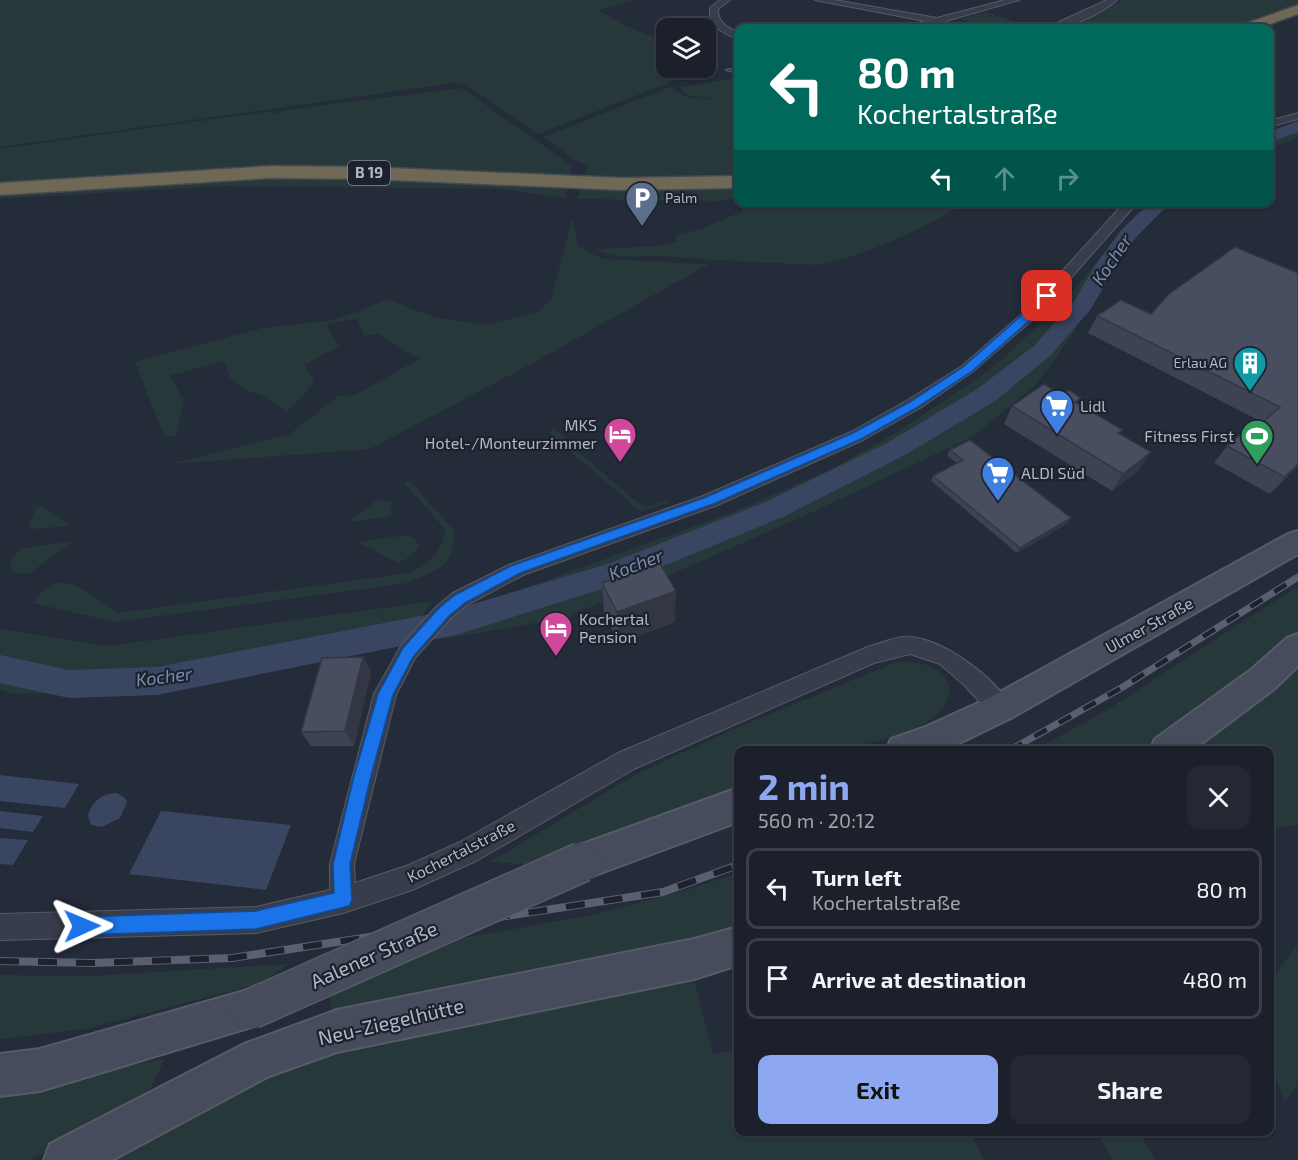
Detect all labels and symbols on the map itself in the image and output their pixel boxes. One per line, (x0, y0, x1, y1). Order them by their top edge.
road number: B 19 (348, 161, 390, 185)
parking icon: Palm (624, 180, 660, 227)
place label: Palm (665, 189, 697, 206)
water label: Kocher (1086, 229, 1137, 289)
pin (1021, 270, 1072, 321)
building icon: Erlau AG (1232, 345, 1268, 392)
place label: Erlau AG (1173, 354, 1227, 371)
supermarket icon: Lidl (1039, 388, 1075, 435)
place label: Lidl (1080, 396, 1106, 415)
place label: MKS Hotel-/Monteurzimmer (425, 415, 598, 452)
hotel icon: MKS Hotel-/Monteurzimmer (602, 416, 638, 463)
sports icon: Fitness First (1239, 418, 1275, 465)
place label: Fitness First (1144, 426, 1234, 445)
supermarket icon: ALDI Süd (980, 455, 1016, 502)
place label: ALDI Süd (1021, 463, 1085, 482)
water label: Kocher (605, 543, 667, 584)
street label: Ulmer Straße (1102, 593, 1196, 656)
place label: Kochertal Pension (579, 609, 649, 646)
hotel icon: Kochertal Pension (538, 610, 574, 657)
water label: Kocher (135, 662, 194, 690)
street label: Kochertalstraße (403, 815, 518, 886)
position arrow (50, 894, 114, 958)
street label: Aalener Straße (306, 915, 441, 993)
street label: Neu-Ziegelhütte (316, 993, 466, 1049)

